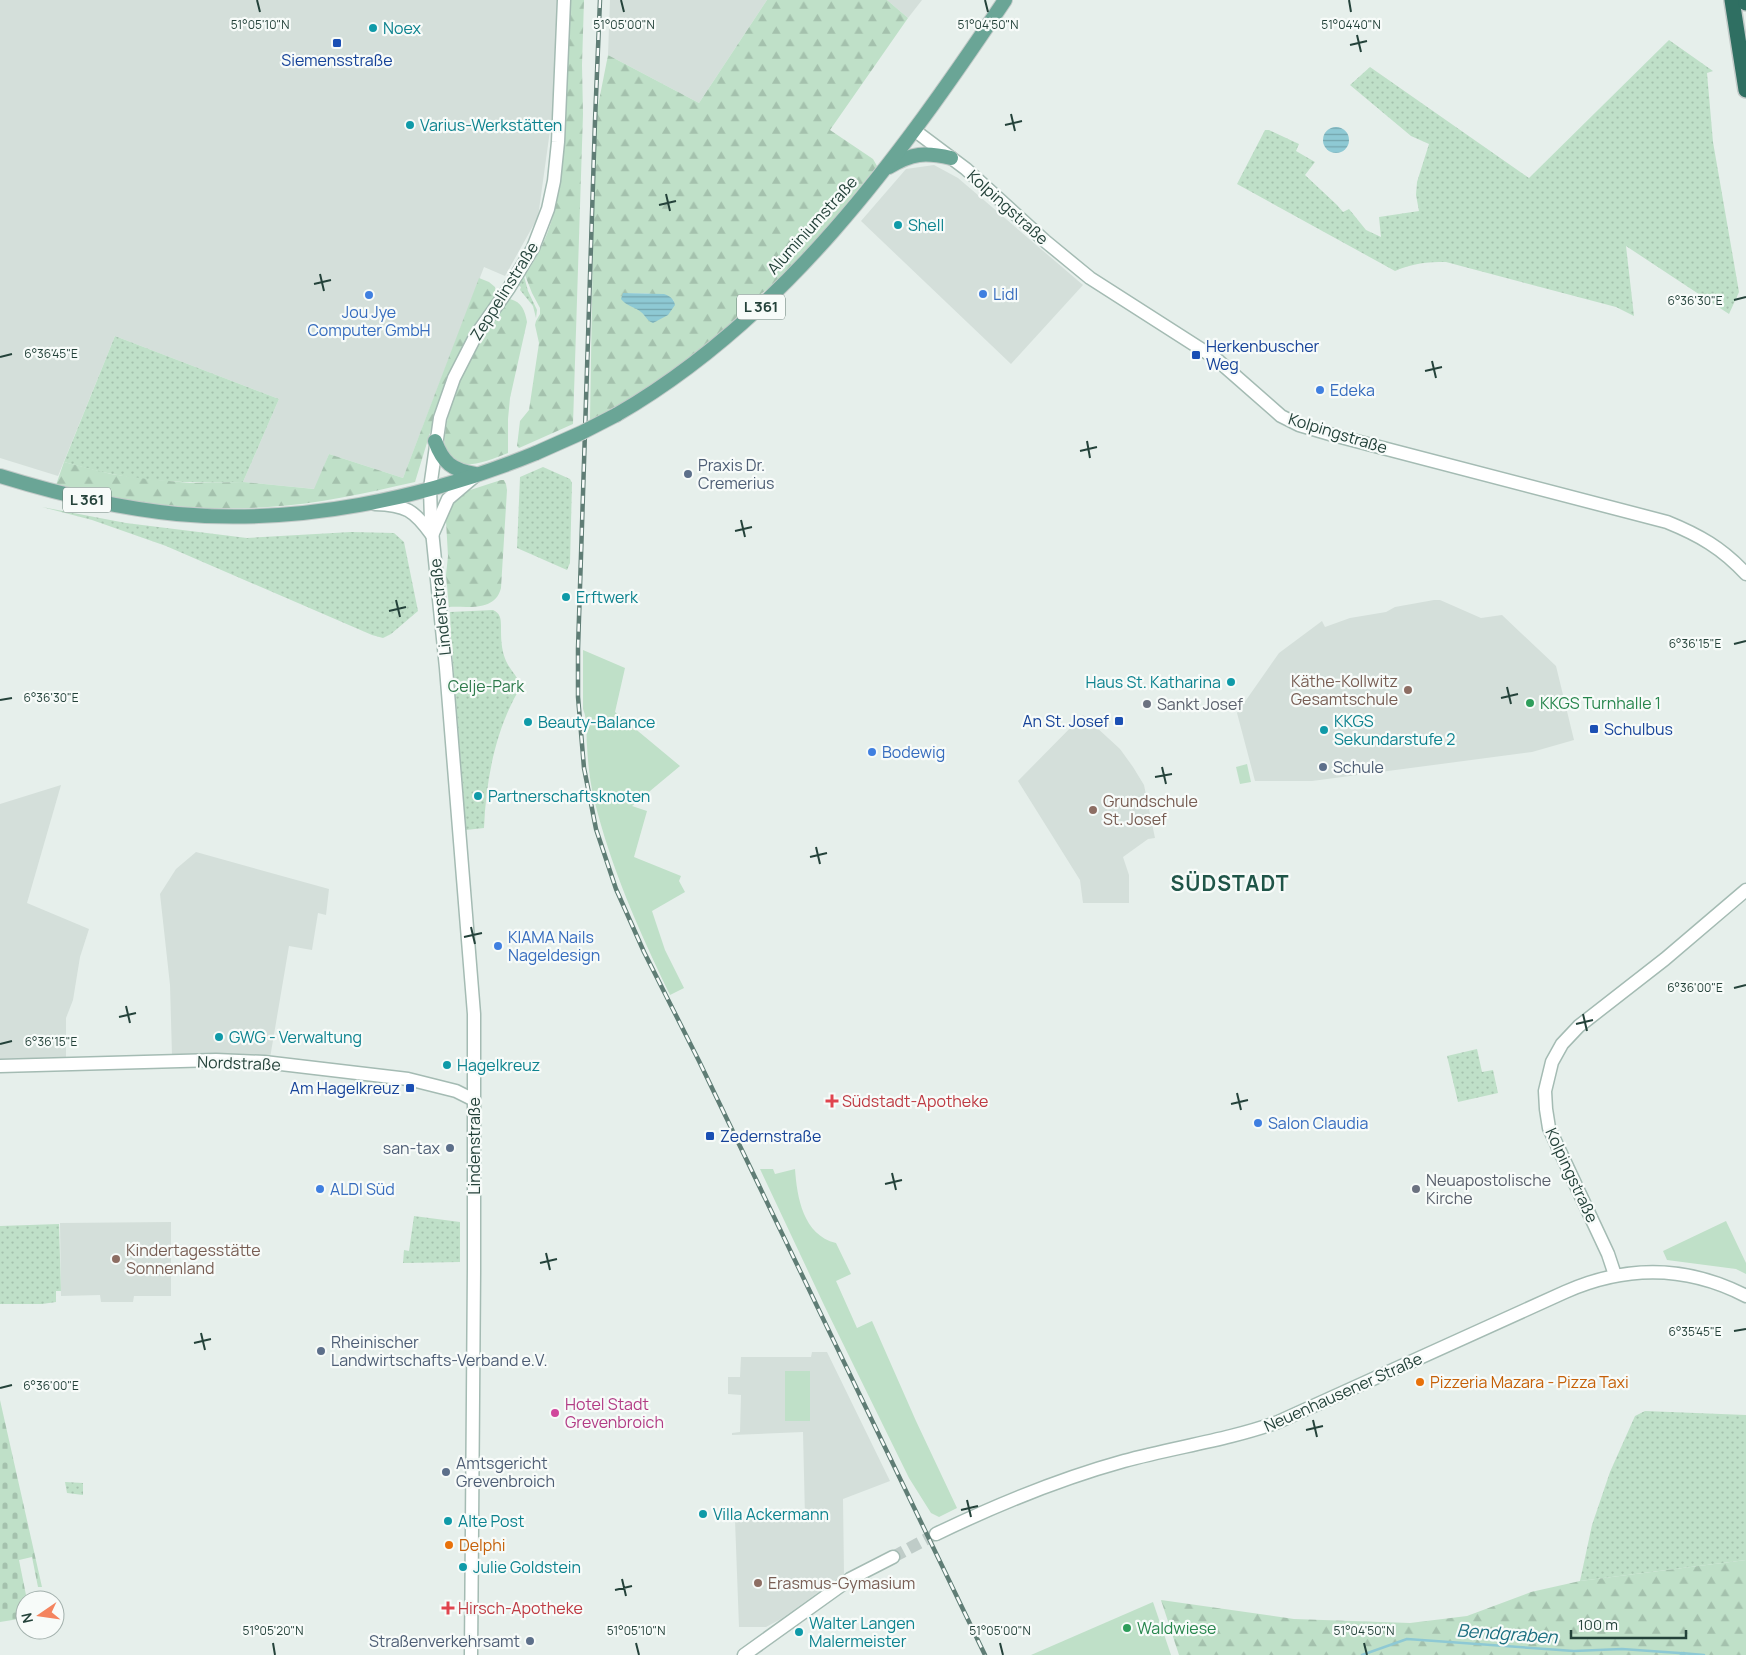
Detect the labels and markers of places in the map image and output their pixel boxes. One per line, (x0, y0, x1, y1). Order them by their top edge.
place label: Noex (383, 17, 421, 39)
marker: Noex (367, 22, 379, 34)
marker: Siemensstraße (331, 37, 343, 49)
place label: Siemensstraße (281, 49, 393, 71)
place label: Varius-Werkstätten (420, 114, 562, 136)
marker: Varius-Werkstätten (404, 119, 416, 131)
place label: Shell (908, 214, 944, 236)
marker: Shell (892, 219, 904, 231)
place label: Lidl (993, 283, 1018, 305)
marker: Lidl (977, 288, 989, 300)
marker: Jou Jye Computer GmbH (363, 289, 375, 301)
place label: Jou Jye Computer GmbH (307, 301, 431, 341)
place label: Herkenbuscher Weg (1206, 335, 1320, 375)
marker: Herkenbuscher Weg (1190, 349, 1202, 361)
place label: Edeka (1330, 379, 1375, 401)
marker: Edeka (1314, 384, 1326, 396)
place label: Praxis Dr. Cremerius (698, 454, 774, 494)
marker: Praxis Dr. Cremerius (682, 468, 694, 480)
place label: Erftwerk (576, 586, 639, 608)
marker: Erftwerk (560, 591, 572, 603)
place label: Käthe-Kollwitz Gesamtschule (1291, 670, 1398, 710)
place label: Haus St. Katharina (1085, 671, 1221, 693)
marker: Haus St. Katharina (1225, 676, 1237, 688)
marker: Käthe-Kollwitz Gesamtschule (1402, 684, 1414, 696)
place label: KKGS Turnhalle 1 (1540, 692, 1661, 714)
place label: Sankt Josef (1157, 693, 1243, 715)
marker: KKGS Turnhalle 1 (1524, 697, 1536, 709)
marker: Sankt Josef (1141, 698, 1153, 710)
place label: An St. Josef (1022, 710, 1109, 732)
place label: KKGS Sekundarstufe 2 (1334, 710, 1455, 750)
place label: Beauty-Balance (538, 711, 655, 733)
marker: An St. Josef (1113, 715, 1125, 727)
marker: Beauty-Balance (522, 716, 534, 728)
place label: Schulbus (1604, 718, 1673, 740)
marker: Schulbus (1588, 723, 1600, 735)
marker: KKGS Sekundarstufe 2 (1318, 724, 1330, 736)
place label: Bodewig (882, 741, 945, 763)
marker: Bodewig (866, 746, 878, 758)
place label: Schule (1333, 756, 1384, 778)
marker: Schule (1317, 761, 1329, 773)
place label: Partnerschaftsknoten (488, 785, 650, 807)
marker: Partnerschaftsknoten (472, 790, 484, 802)
place label: Grundschule St. Josef (1103, 790, 1198, 830)
marker: Grundschule St. Josef (1087, 804, 1099, 816)
place label: KIAMA Nails Nageldesign (508, 926, 600, 966)
marker: KIAMA Nails Nageldesign (492, 940, 504, 952)
place label: GWG - Verwaltung (229, 1026, 362, 1048)
marker: GWG - Verwaltung (213, 1031, 225, 1043)
place label: Hagelkreuz (457, 1054, 540, 1076)
marker: Hagelkreuz (441, 1059, 453, 1071)
place label: Am Hagelkreuz (290, 1077, 400, 1099)
marker: Am Hagelkreuz (404, 1082, 416, 1094)
place label: Südstadt-Apotheke (842, 1090, 988, 1112)
marker: Südstadt-Apotheke (826, 1095, 838, 1107)
place label: Salon Claudia (1268, 1112, 1368, 1134)
marker: Salon Claudia (1252, 1117, 1264, 1129)
place label: Zedernstraße (720, 1125, 821, 1147)
marker: Zedernstraße (704, 1130, 716, 1142)
place label: san-tax (383, 1137, 441, 1159)
marker: san-tax (444, 1142, 456, 1154)
place label: Neuapostolische Kirche (1426, 1169, 1551, 1209)
place label: ALDI Süd (330, 1178, 395, 1200)
marker: ALDI Süd (314, 1183, 326, 1195)
marker: Neuapostolische Kirche (1410, 1183, 1422, 1195)
place label: Kindertagesstätte Sonnenland (126, 1239, 261, 1279)
marker: Kindertagesstätte Sonnenland (110, 1253, 122, 1265)
place label: Rheinischer Landwirtschafts-Verband e.V. (331, 1331, 547, 1371)
marker: Rheinischer Landwirtschafts-Verband e.V. (315, 1345, 327, 1357)
place label: Pizzeria Mazara - Pizza Taxi (1430, 1371, 1629, 1393)
marker: Pizzeria Mazara - Pizza Taxi (1414, 1376, 1426, 1388)
place label: Hotel Stadt Grevenbroich (565, 1393, 664, 1433)
marker: Hotel Stadt Grevenbroich (549, 1407, 561, 1419)
place label: Amtsgericht Grevenbroich (456, 1452, 555, 1492)
marker: Amtsgericht Grevenbroich (440, 1466, 452, 1478)
place label: Villa Ackermann (713, 1503, 829, 1525)
marker: Villa Ackermann (697, 1508, 709, 1520)
place label: Alte Post (458, 1510, 524, 1532)
marker: Alte Post (442, 1515, 454, 1527)
place label: Delphi (459, 1534, 506, 1556)
marker: Delphi (443, 1539, 455, 1551)
place label: Julie Goldstein (473, 1556, 581, 1578)
marker: Julie Goldstein (457, 1561, 469, 1573)
place label: Erasmus-Gymasium (768, 1572, 915, 1594)
marker: Erasmus-Gymasium (752, 1577, 764, 1589)
place label: Hirsch-Apotheke (458, 1597, 583, 1619)
marker: Hirsch-Apotheke (442, 1602, 454, 1614)
place label: Walter Langen Malermeister (809, 1612, 915, 1652)
place label: Waldwiese (1137, 1617, 1216, 1639)
marker: Waldwiese (1121, 1622, 1133, 1634)
marker: Walter Langen Malermeister (793, 1626, 805, 1638)
place label: Straßenverkehrsamt (369, 1630, 520, 1652)
marker: Straßenverkehrsamt (524, 1635, 536, 1647)

